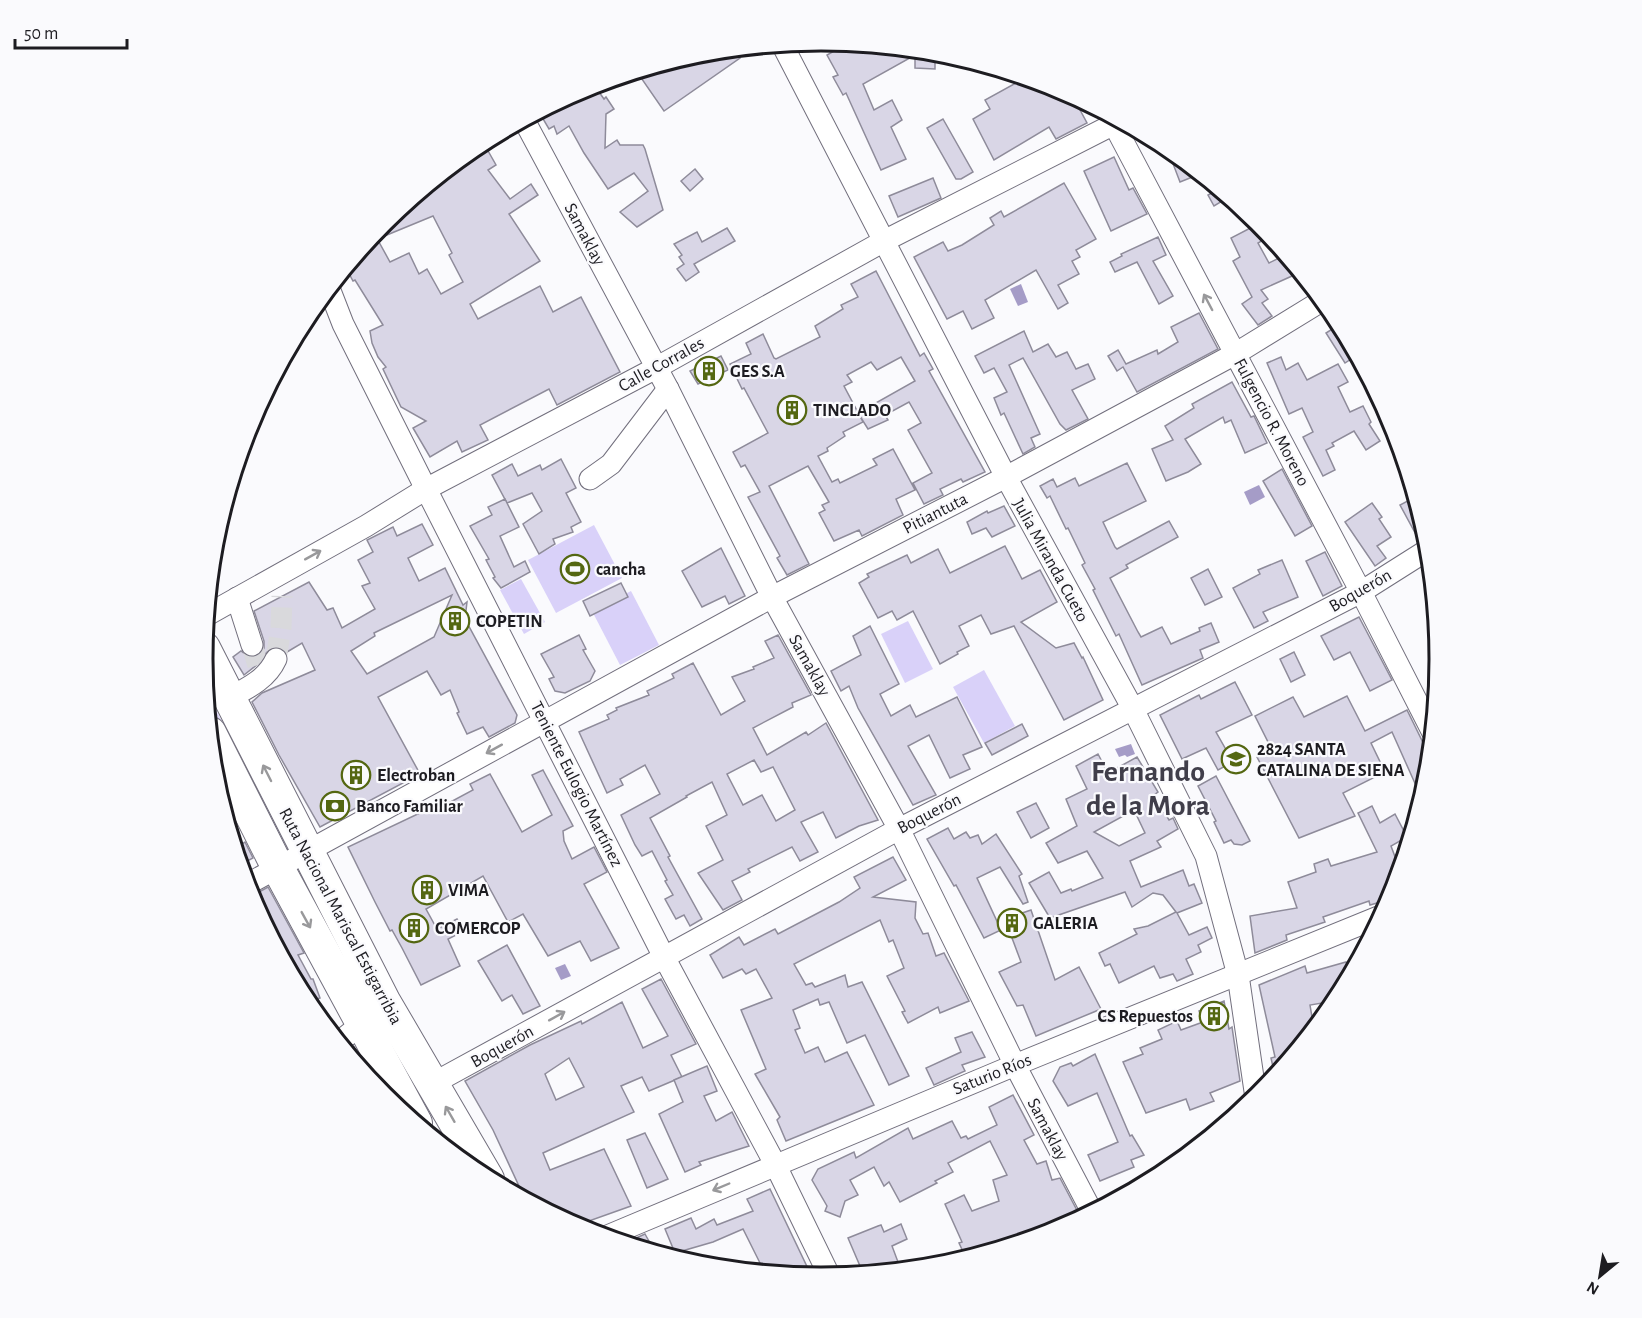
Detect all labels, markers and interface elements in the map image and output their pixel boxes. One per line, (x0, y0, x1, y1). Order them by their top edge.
scale bar (15, 12, 128, 50)
text: 50 m (24, 25, 58, 43)
street label: Samaklay (560, 200, 608, 269)
one-way arrow (1202, 294, 1214, 311)
street label: Calle Corrales (616, 334, 707, 396)
building icon: GES S.A (693, 355, 725, 387)
street label: Fulgencio R. Moreno (1230, 356, 1312, 489)
place label: GES S.A (730, 363, 785, 381)
building icon: TINCLADO (776, 394, 808, 426)
place label: TINCLADO (813, 402, 891, 420)
street label: Pitiantuta (900, 490, 971, 538)
street label: Julia Miranda Cueto (1009, 496, 1091, 625)
one-way arrow (304, 549, 321, 561)
sports icon: cancha (559, 553, 591, 585)
place label: cancha (596, 561, 646, 579)
street label: Boquerón (1326, 566, 1395, 616)
building icon: COPETIN (439, 605, 471, 637)
place label: COPETIN (476, 613, 543, 631)
street label: Samaklay (785, 632, 833, 700)
street label: Teniente Eulogio Martínez (527, 699, 626, 870)
place label: 2824 SANTA CATALINA DE SIENA (1257, 741, 1405, 780)
school or university icon: 2824 SANTA CATALINA DE SIENA (1220, 743, 1252, 775)
one-way arrow (485, 744, 502, 756)
district label: Fernando de la Mora (1086, 757, 1210, 821)
building icon: Electroban (340, 759, 372, 791)
one-way arrow (261, 765, 272, 783)
place label: Electroban (377, 767, 455, 785)
bank icon: Banco Familiar (319, 790, 351, 822)
street label: Boquerón (895, 790, 964, 838)
place label: Banco Familiar (356, 798, 464, 816)
street label: Ruta Nacional Mariscal Estigarribia (275, 805, 405, 1028)
building icon: VIMA (411, 874, 443, 906)
place label: VIMA (448, 882, 489, 900)
building icon: GALERIA (996, 907, 1028, 939)
one-way arrow (301, 910, 312, 928)
building icon: COMERCOP (398, 912, 430, 944)
place label: GALERIA (1033, 915, 1098, 933)
place label: COMERCOP (435, 920, 521, 938)
building icon: CS Repuestos (1198, 1000, 1230, 1032)
place label: CS Repuestos (1098, 1008, 1193, 1026)
one-way arrow (548, 1010, 566, 1021)
street label: Boquerón (468, 1022, 537, 1071)
street label: Saturio Ríos (951, 1051, 1034, 1099)
street label: Samaklay (1023, 1095, 1071, 1164)
one-way arrow (443, 1106, 455, 1123)
one-way arrow (713, 1182, 731, 1193)
north arrow (1570, 1246, 1630, 1306)
text: N (1584, 1278, 1602, 1298)

